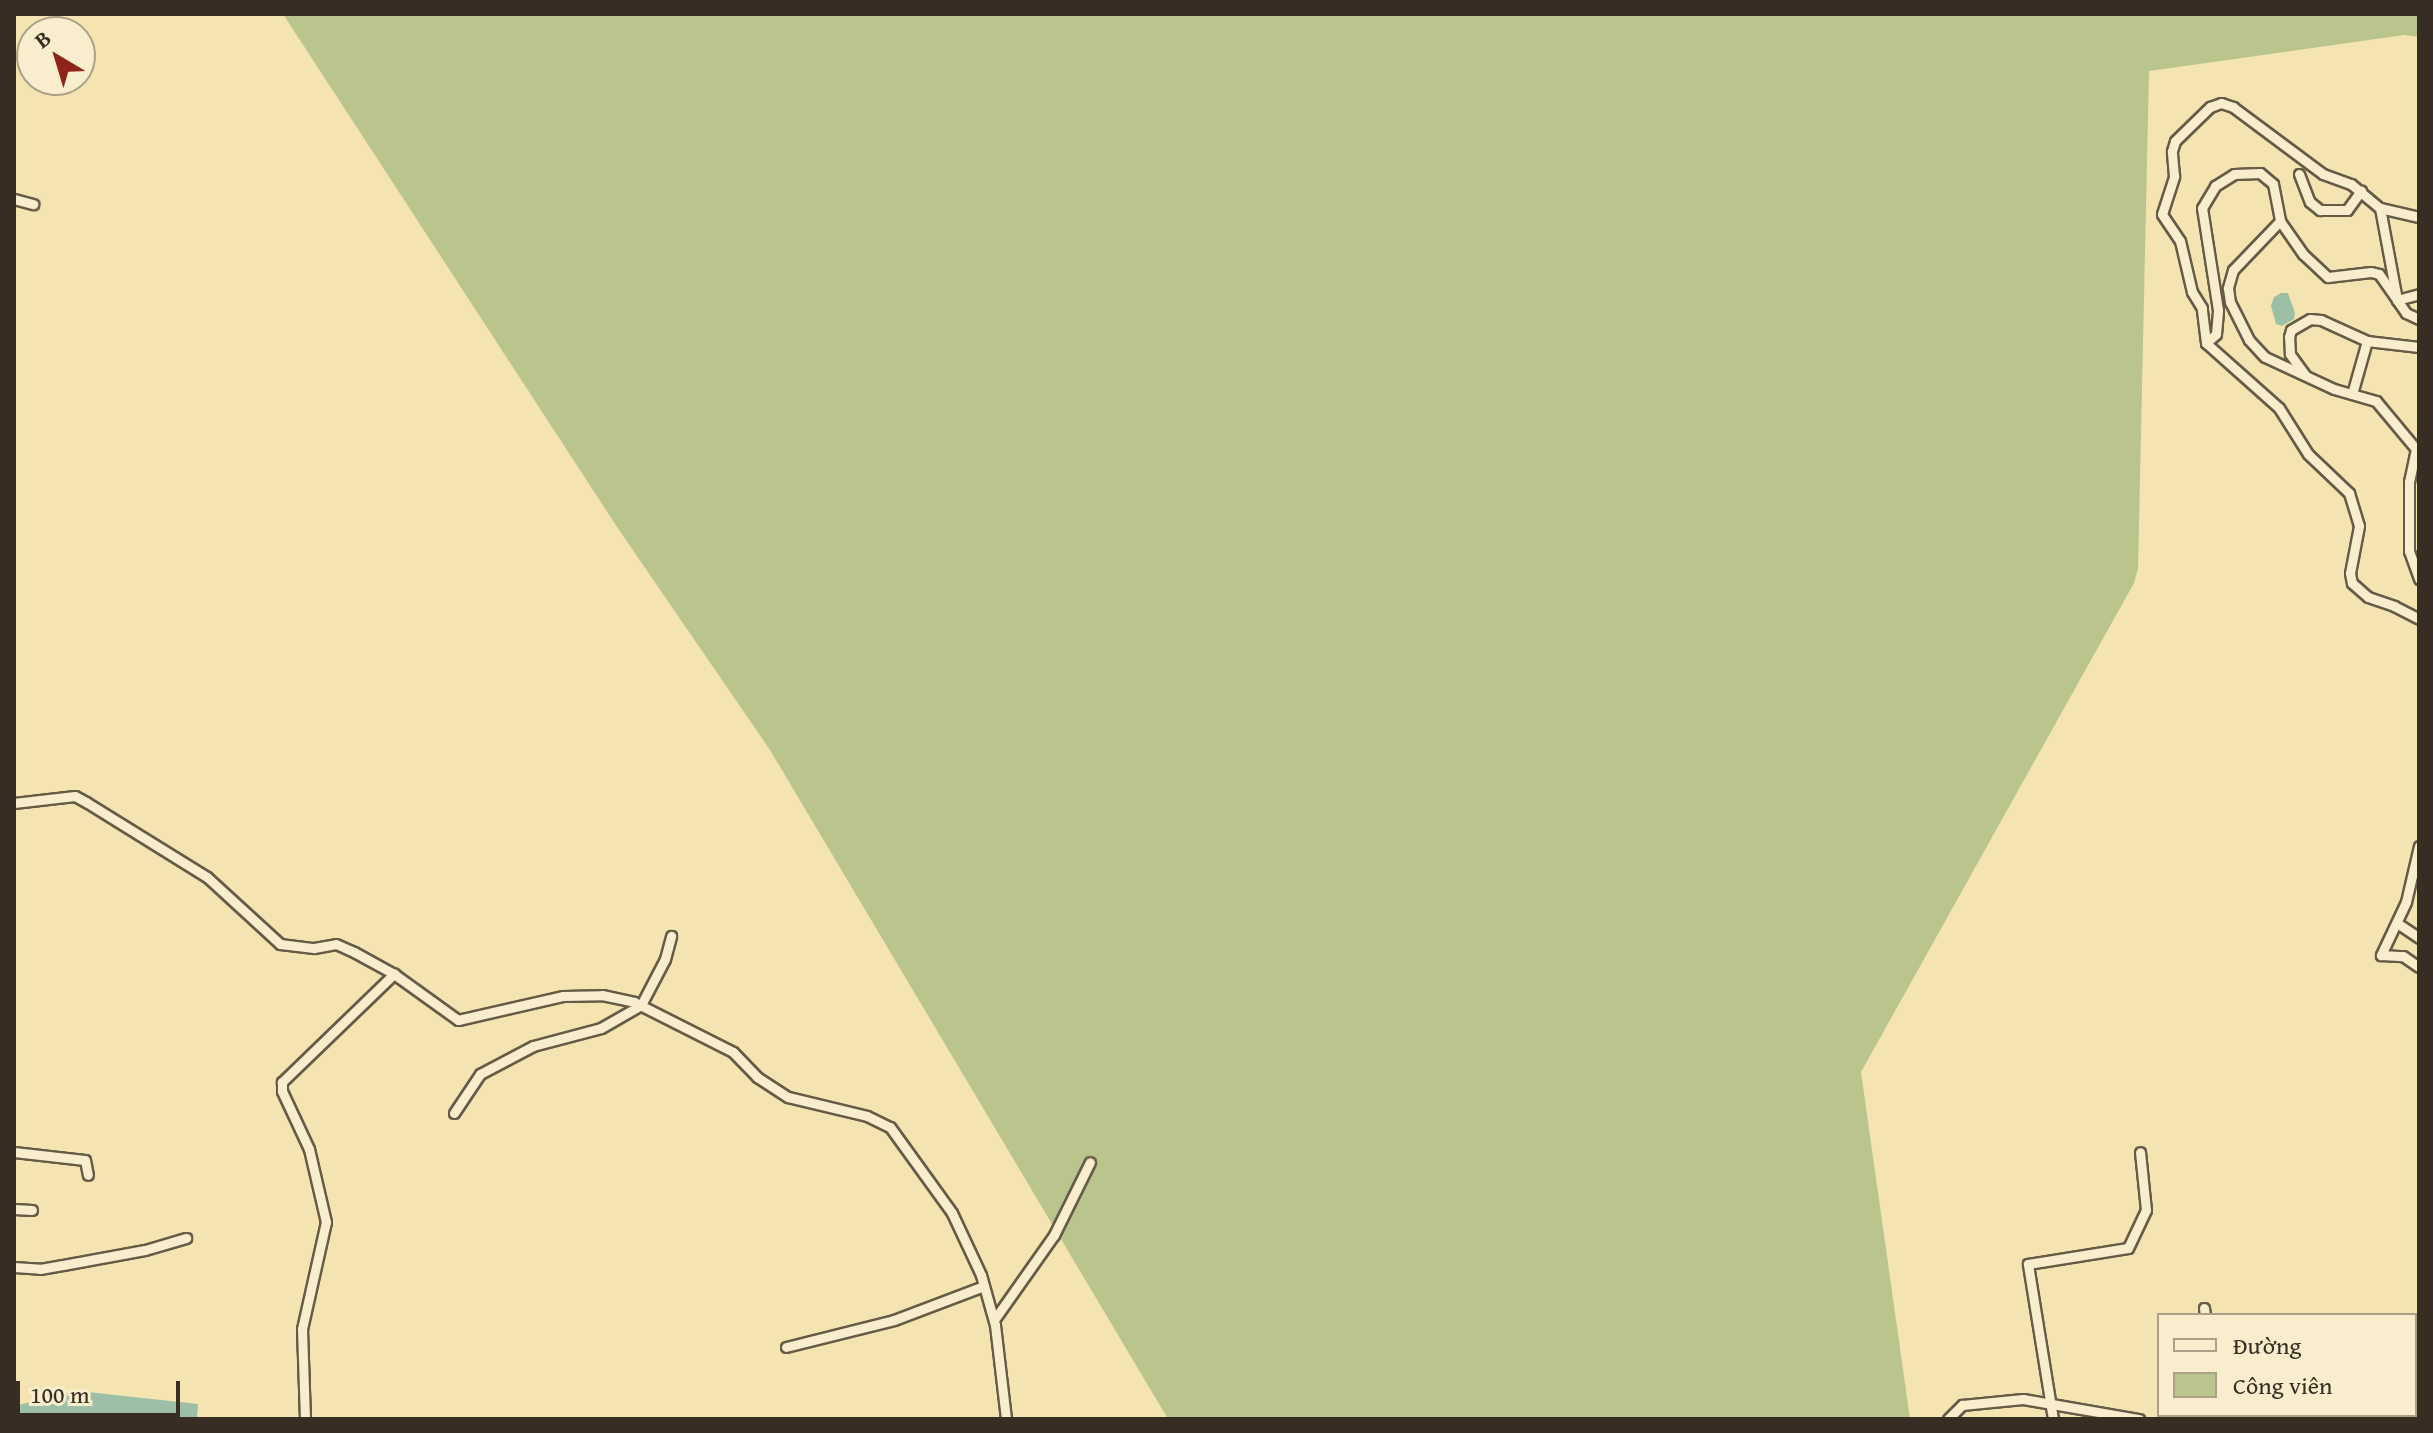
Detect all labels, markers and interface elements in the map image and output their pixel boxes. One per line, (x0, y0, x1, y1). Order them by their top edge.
north arrow (16, 16, 96, 96)
text: B (27, 22, 58, 55)
legend (2157, 1313, 2417, 1417)
text: Đường (2233, 1328, 2302, 1363)
scale bar (20, 1365, 184, 1415)
text: Công viên (2233, 1368, 2332, 1403)
text: 100 m (30, 1377, 90, 1412)

